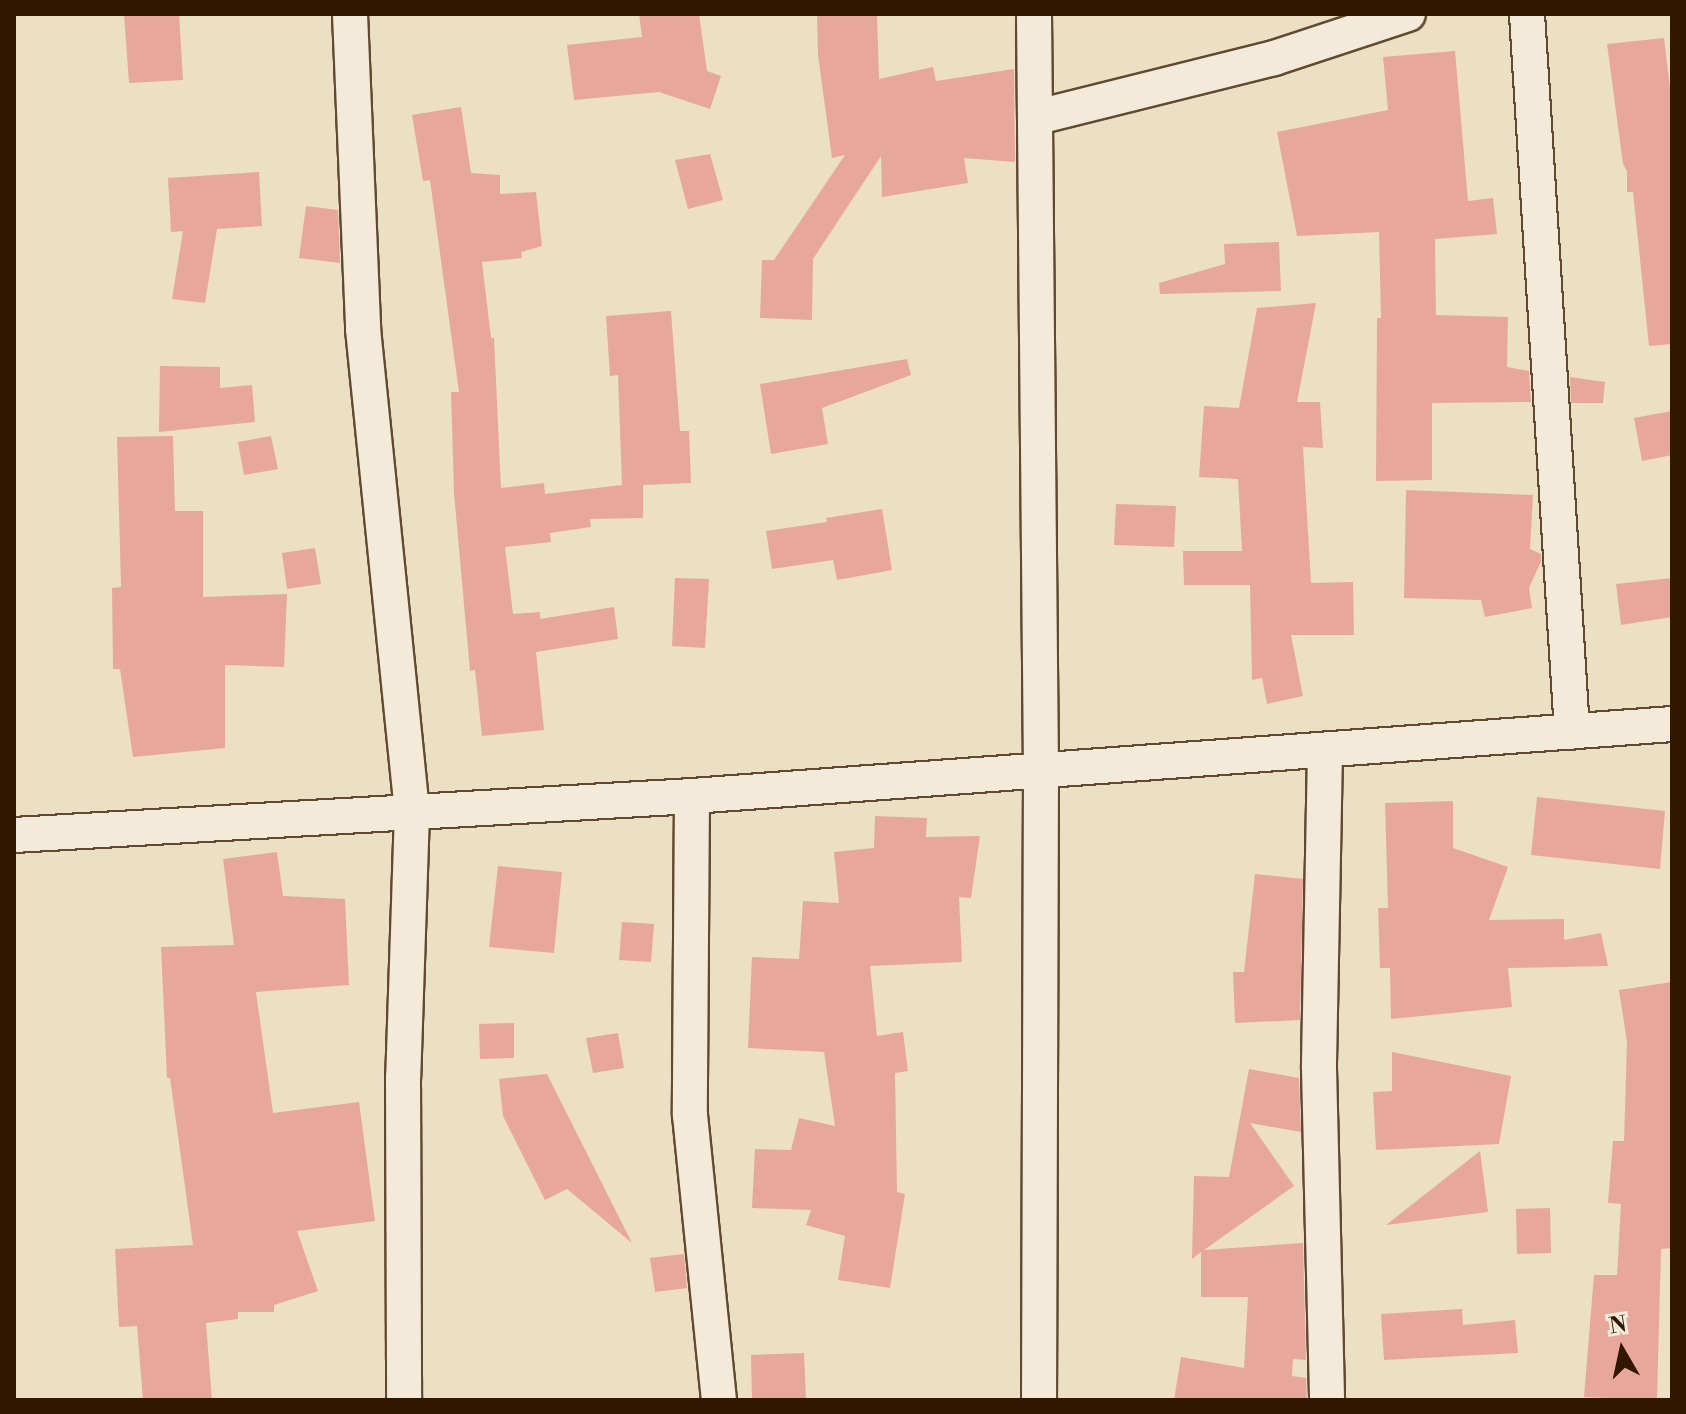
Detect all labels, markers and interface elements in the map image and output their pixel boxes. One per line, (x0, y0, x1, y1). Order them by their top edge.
north arrow (1582, 1310, 1662, 1390)
text: N (1607, 1311, 1629, 1340)

